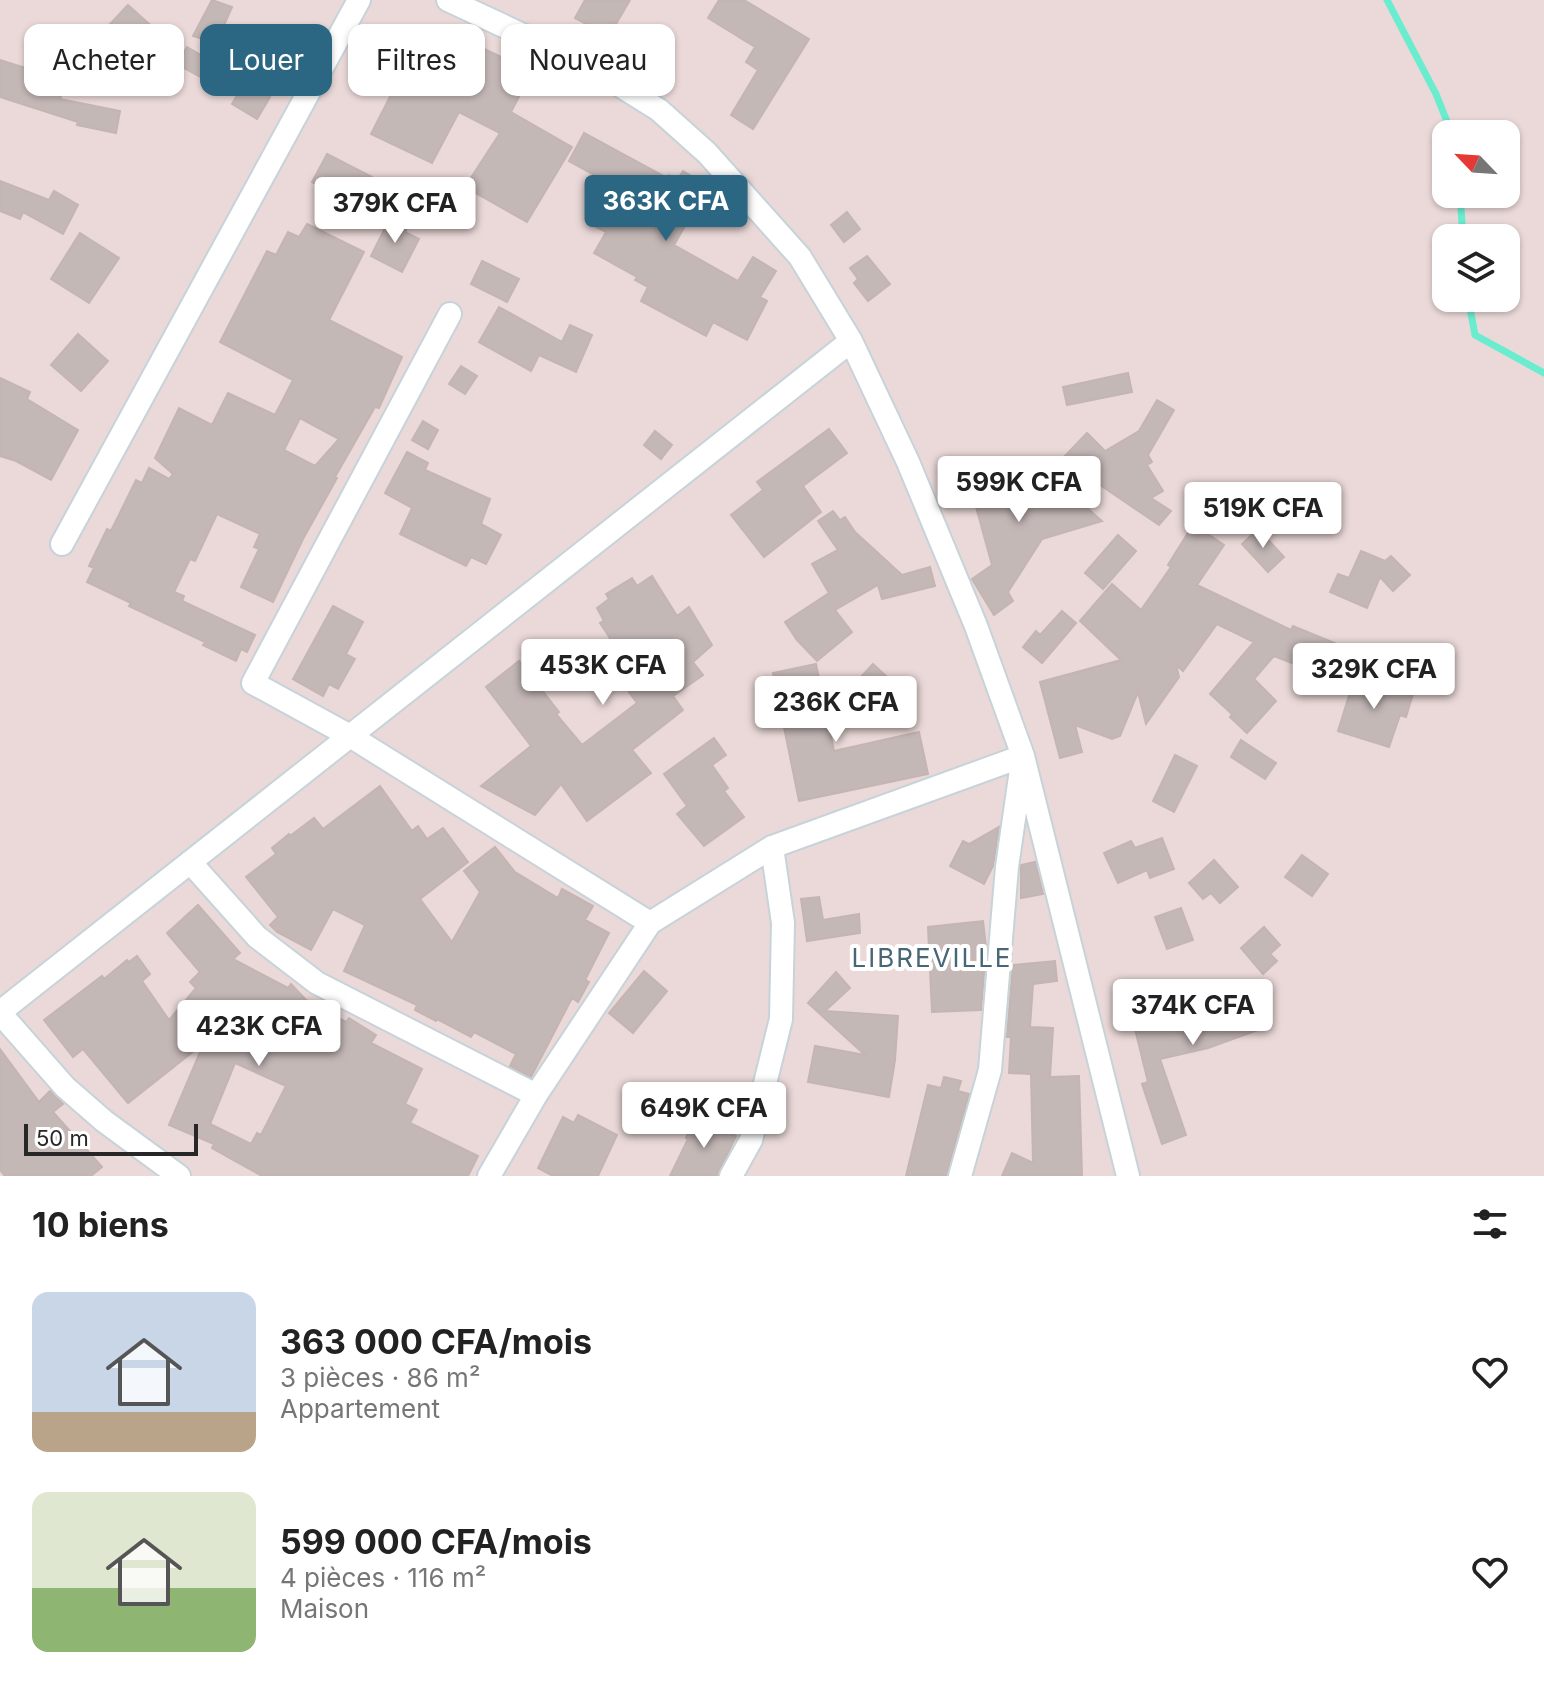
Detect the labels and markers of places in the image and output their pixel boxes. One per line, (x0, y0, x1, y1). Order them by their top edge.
pin: 363K CFA (583, 175, 749, 243)
pin: 379K CFA (312, 177, 478, 245)
pin: 599K CFA (936, 456, 1102, 524)
pin: 519K CFA (1180, 482, 1346, 550)
pin: 453K CFA (520, 639, 686, 707)
pin: 329K CFA (1291, 643, 1457, 711)
pin: 236K CFA (753, 676, 919, 744)
pin: 374K CFA (1110, 979, 1276, 1047)
pin: 423K CFA (176, 1000, 342, 1068)
pin: 649K CFA (621, 1082, 787, 1150)

